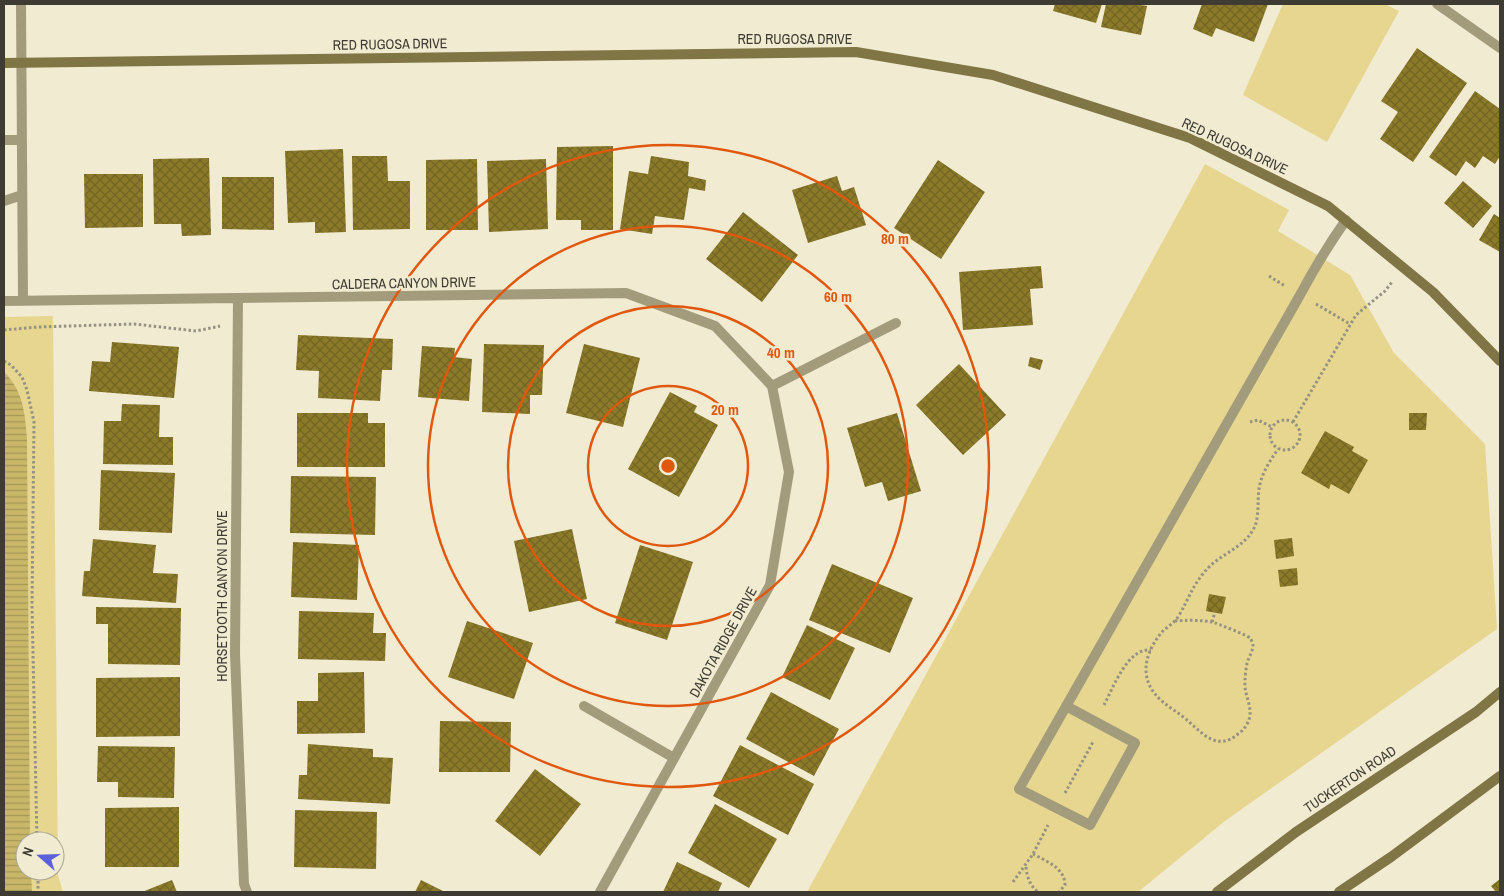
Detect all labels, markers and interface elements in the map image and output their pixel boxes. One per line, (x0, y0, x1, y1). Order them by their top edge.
street label: RED RUGOSA DRIVE (738, 30, 852, 48)
street label: RED RUGOSA DRIVE (332, 34, 448, 54)
street label: RED RUGOSA DRIVE (1179, 114, 1291, 178)
text: 80 m (881, 228, 909, 249)
street label: CALDERA CANYON DRIVE (332, 273, 476, 293)
text: 60 m (824, 286, 852, 307)
text: 40 m (767, 342, 795, 363)
text: 20 m (711, 399, 739, 420)
centre of rings (659, 457, 677, 475)
street label: HORSETOOTH CANYON DRIVE (213, 510, 231, 682)
street label: DAKOTA RIDGE DRIVE (685, 584, 761, 700)
street label: TUCKERTON ROAD (1300, 742, 1400, 816)
north arrow (15, 831, 65, 881)
text: N (18, 845, 38, 859)

